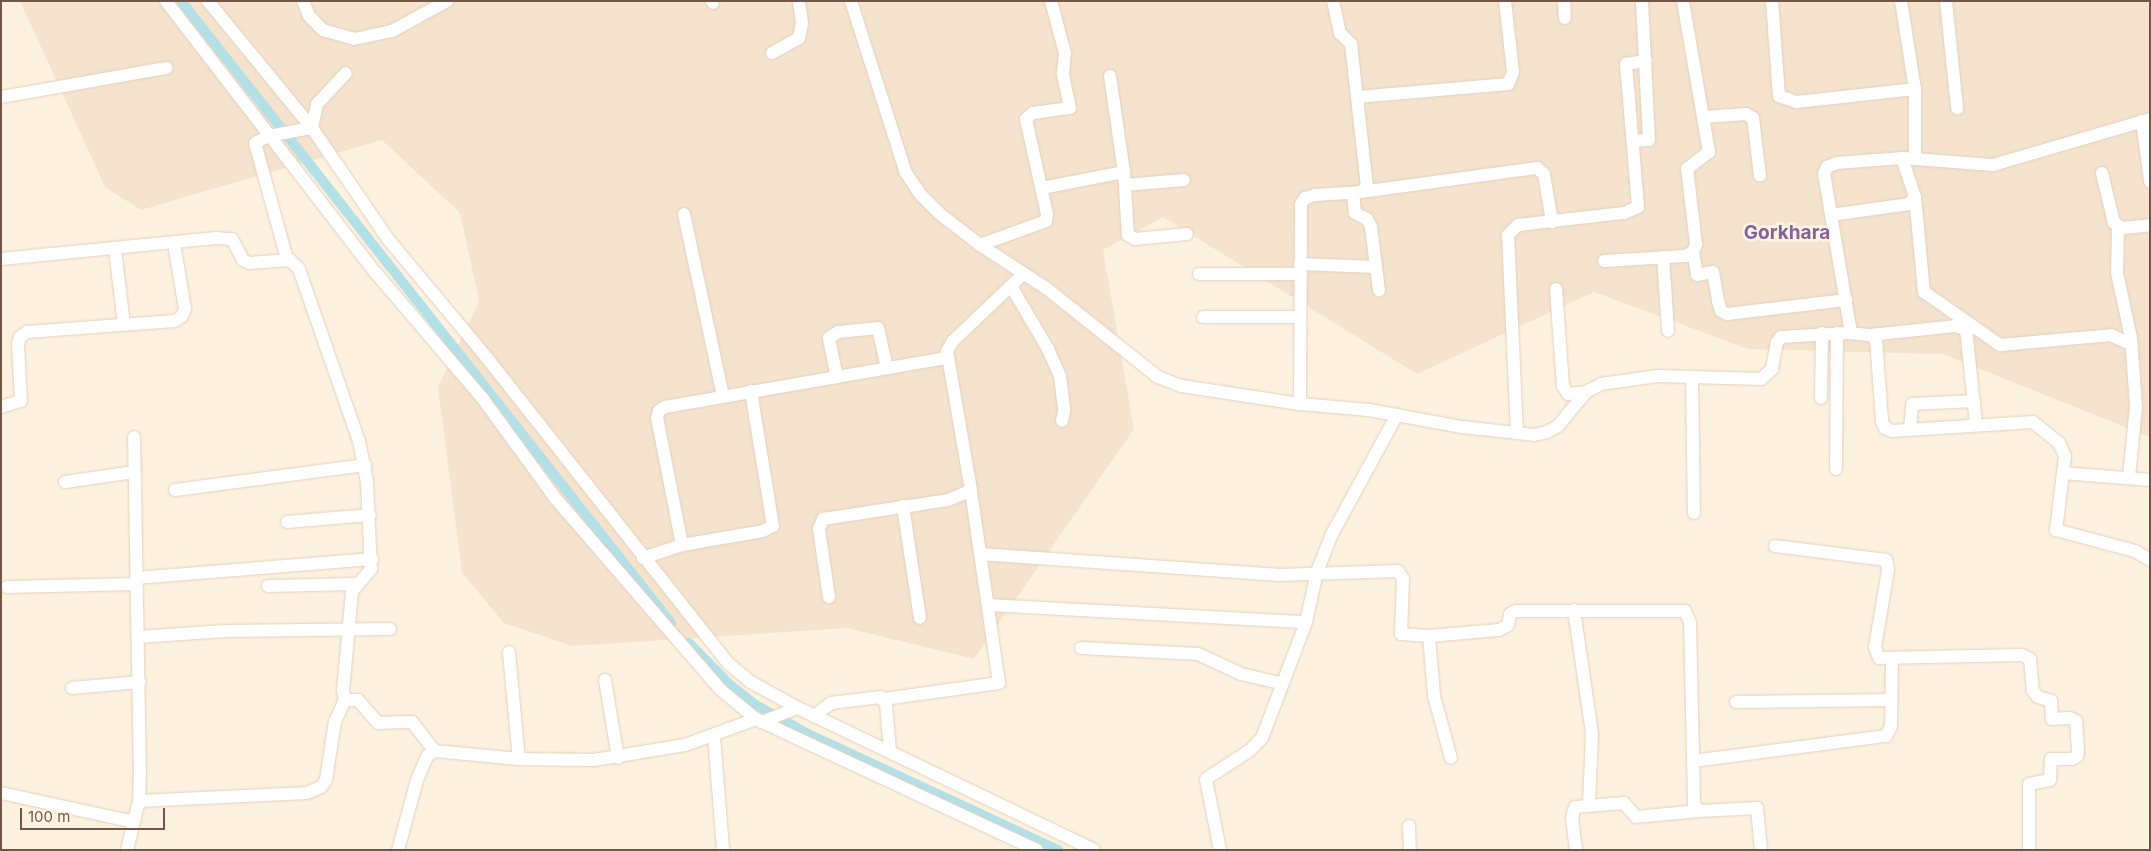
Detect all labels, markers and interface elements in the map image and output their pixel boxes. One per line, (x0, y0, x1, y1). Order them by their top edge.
district label: Gorkhara (1744, 222, 1830, 244)
scale bar (22, 798, 168, 830)
text: 100 m (28, 807, 70, 826)

